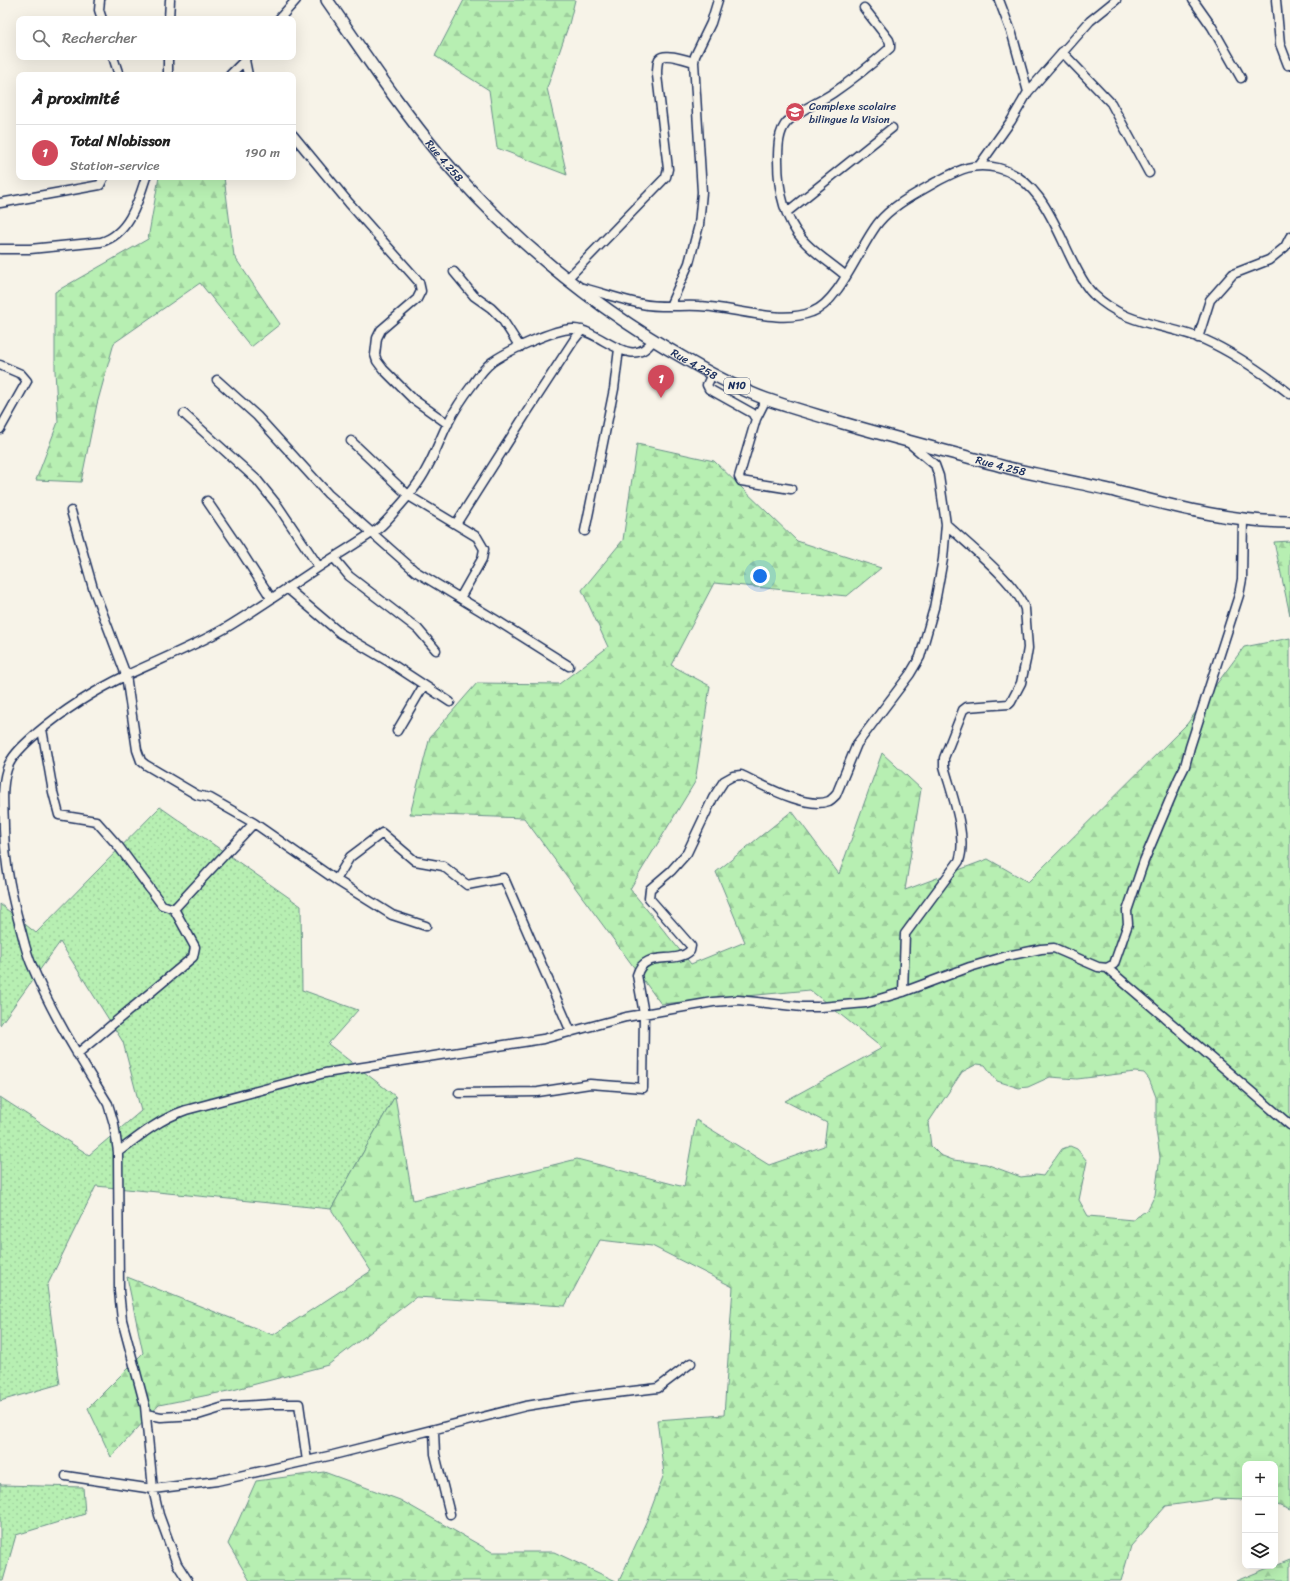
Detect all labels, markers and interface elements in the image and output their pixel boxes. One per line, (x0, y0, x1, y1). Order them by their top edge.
search box (16, 16, 296, 60)
text: Rechercher (62, 25, 137, 51)
icon: search (30, 27, 52, 49)
text: À proximité (32, 83, 119, 113)
place label: Complexe scolaire bilingue la Vision (809, 97, 897, 129)
school or university icon: Complexe scolaire bilingue la Vision (784, 101, 806, 123)
text: Total Nlobisson (70, 128, 170, 154)
street label: Rue 4.258 (421, 135, 468, 186)
text: 1 (42, 141, 48, 164)
text: 190 m (245, 141, 280, 164)
text: Station-service (70, 154, 160, 177)
street label: Rue 4.258 (667, 343, 721, 385)
pin: 1 (648, 365, 674, 398)
road number: N10 (724, 378, 750, 394)
street label: Rue 4.258 (974, 450, 1028, 481)
your location (750, 566, 770, 586)
map controls (1242, 1461, 1278, 1569)
button: + (1242, 1461, 1278, 1497)
button: − (1242, 1497, 1278, 1533)
button: layers (1242, 1533, 1278, 1569)

